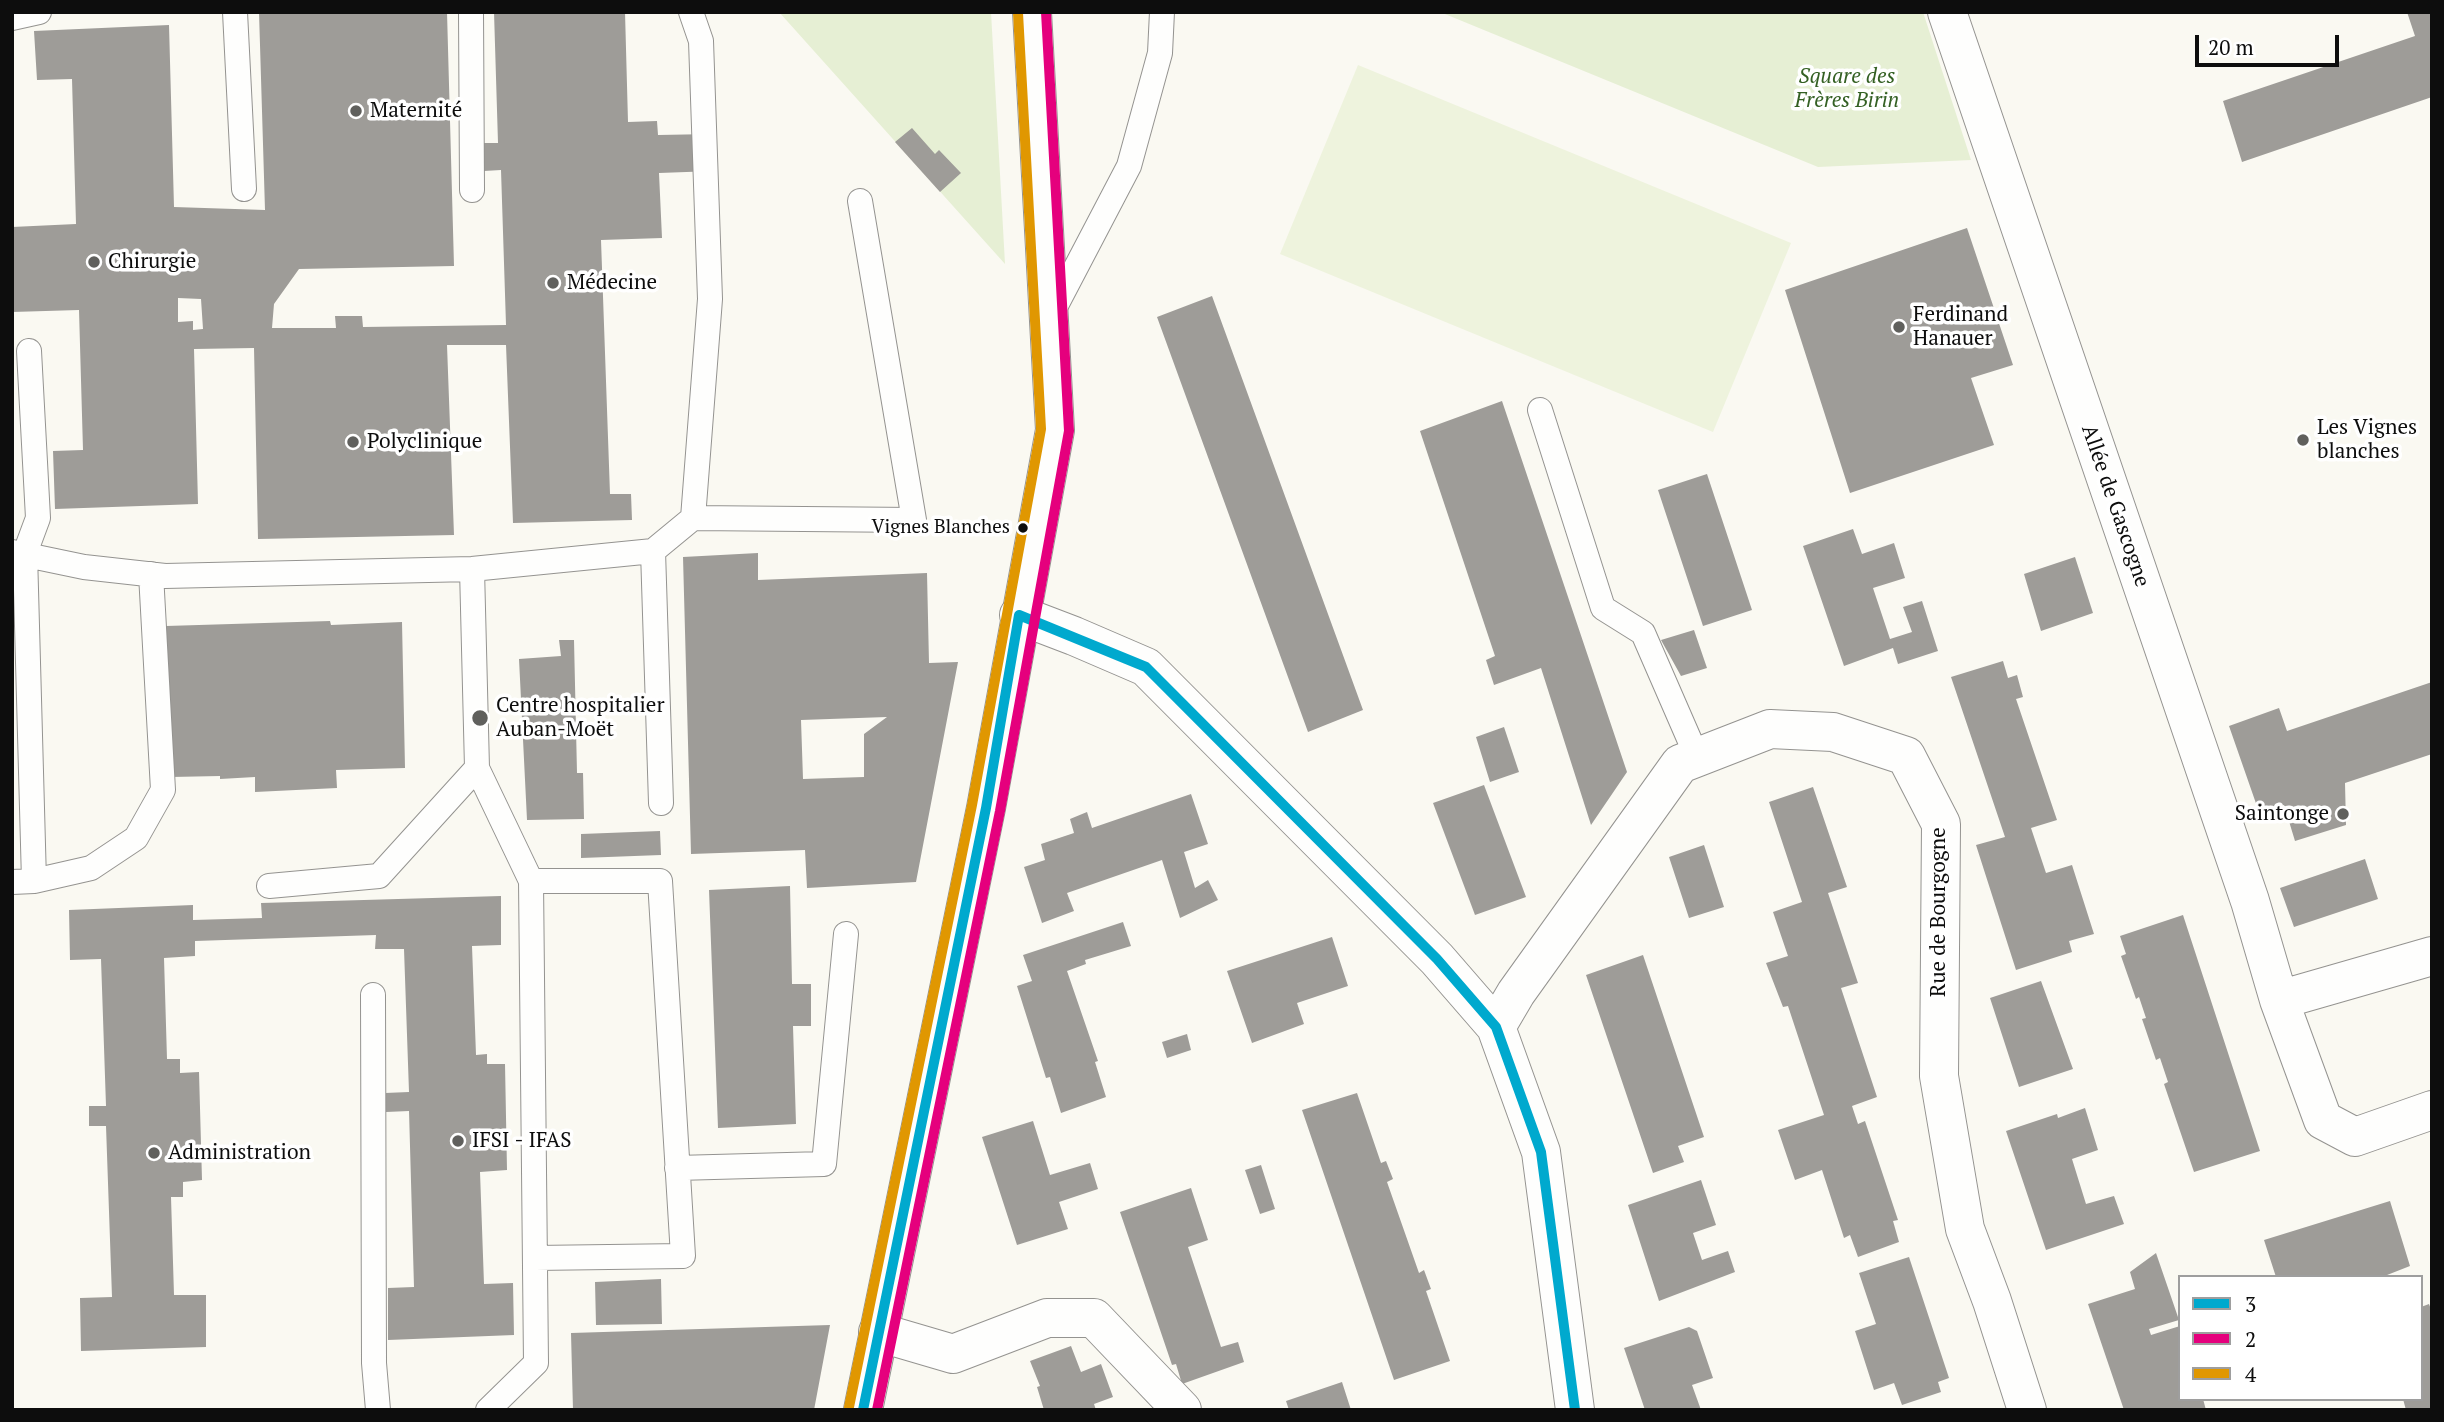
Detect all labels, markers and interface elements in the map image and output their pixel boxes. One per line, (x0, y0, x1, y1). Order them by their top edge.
scale bar (2199, 21, 2342, 65)
text: 20 m (2208, 33, 2254, 61)
park label: Square des Frères Birin (1795, 64, 1899, 114)
place label: Maternité (370, 98, 462, 124)
marker: Maternité (348, 103, 364, 119)
place label: Chirurgie (108, 249, 196, 275)
marker: Chirurgie (86, 254, 102, 270)
place label: Médecine (567, 270, 657, 296)
marker: Médecine (545, 275, 561, 291)
place label: Ferdinand Hanauer (1913, 302, 2008, 352)
marker: Ferdinand Hanauer (1891, 319, 1907, 335)
place label: Les Vignes blanches (2317, 415, 2417, 465)
street label: Allée de Gascogne (2075, 422, 2155, 590)
place label: Polyclinique (367, 429, 482, 455)
marker: Les Vignes blanches (2295, 432, 2311, 448)
marker: Polyclinique (345, 434, 361, 450)
place label: Vignes Blanches (872, 517, 1010, 539)
marker: Vignes Blanches (1016, 521, 1030, 535)
place label: Centre hospitalier Auban-Moët (496, 693, 664, 743)
marker: Centre hospitalier Auban-Moët (470, 708, 490, 728)
place label: Saintonge (2235, 801, 2329, 827)
marker: Saintonge (2335, 806, 2351, 822)
street label: Rue de Bourgogne (1926, 827, 1952, 997)
place label: IFSI - IFAS (472, 1128, 571, 1154)
marker: IFSI - IFAS (450, 1133, 466, 1149)
place label: Administration (168, 1140, 311, 1166)
marker: Administration (146, 1145, 162, 1161)
legend (2178, 1275, 2423, 1401)
text: 3 (2245, 1290, 2256, 1318)
text: 2 (2245, 1325, 2256, 1353)
text: 4 (2245, 1360, 2256, 1388)

